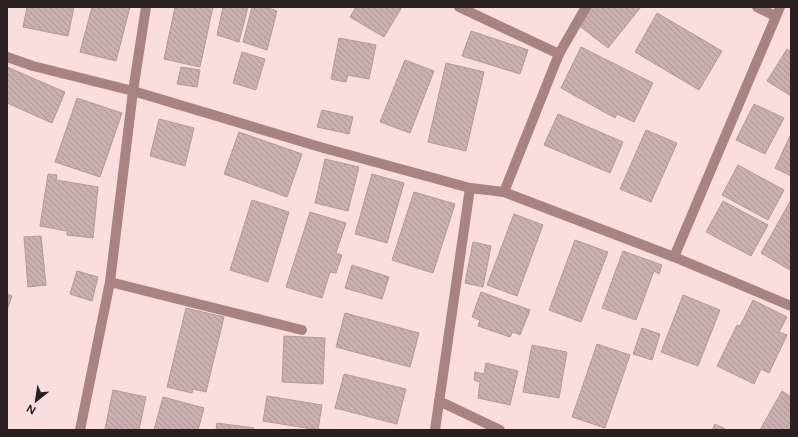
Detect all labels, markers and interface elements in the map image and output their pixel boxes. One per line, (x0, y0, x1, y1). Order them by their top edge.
north arrow (16, 381, 56, 421)
text: N (24, 401, 38, 417)

